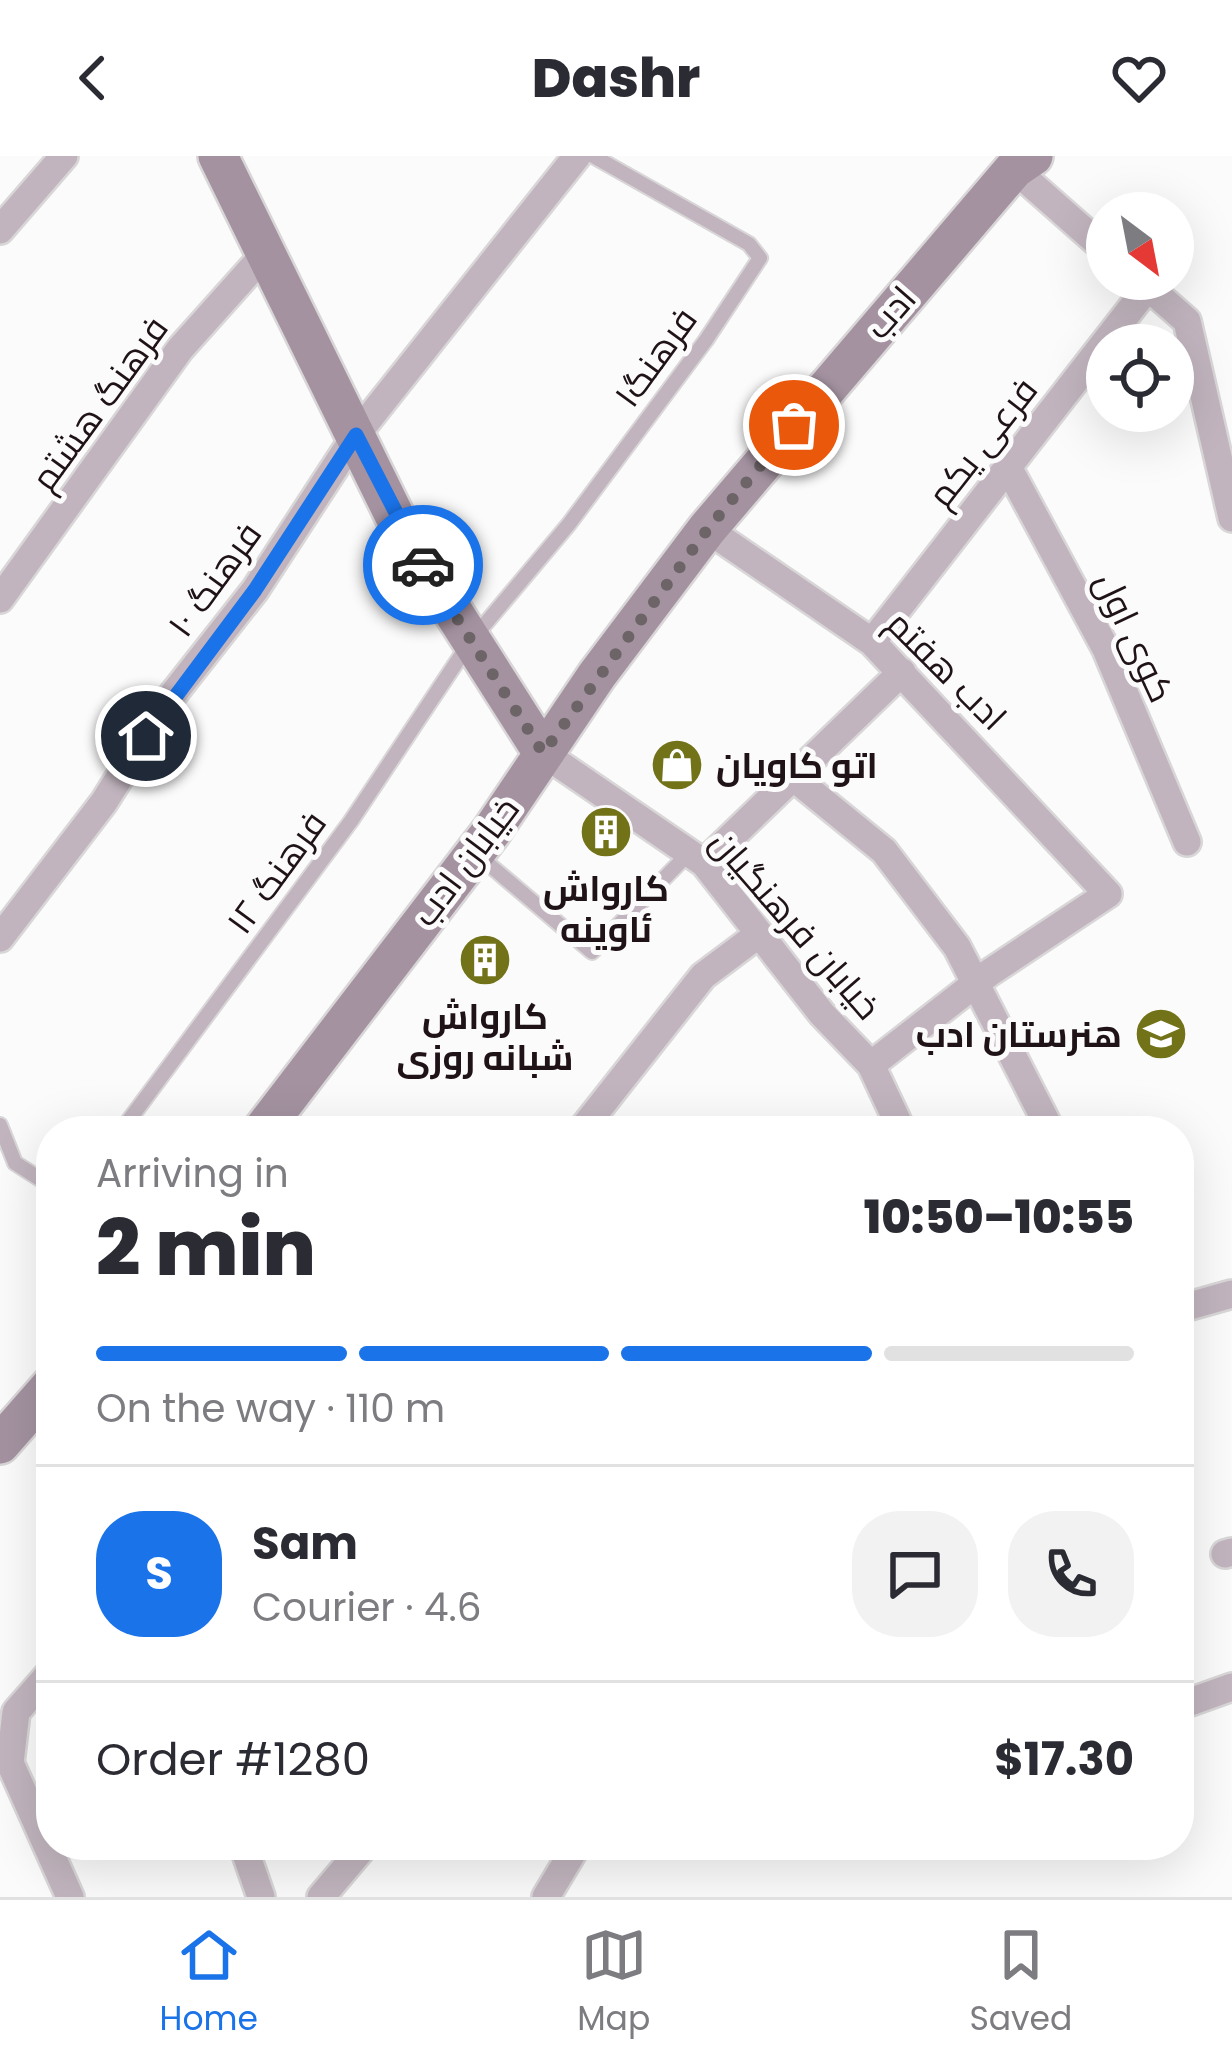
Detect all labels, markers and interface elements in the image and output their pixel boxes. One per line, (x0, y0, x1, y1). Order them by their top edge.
text: Dashr (532, 40, 700, 116)
icon: back (60, 45, 126, 111)
icon: heart (1106, 45, 1172, 111)
north arrow (1086, 192, 1194, 300)
map controls (1086, 192, 1194, 432)
street label: ادب (853, 275, 928, 350)
street label: فرهنگ۱ (602, 297, 709, 418)
street label: فرهنگ هشتم (19, 305, 180, 501)
button: locate (1086, 324, 1194, 432)
street label: فرعی یکم (915, 367, 1049, 518)
pin (743, 374, 845, 476)
icon: bag (761, 392, 827, 458)
courier (363, 505, 483, 625)
street label: فرهنگ ۱۰ (155, 511, 274, 647)
icon: car (390, 532, 456, 598)
street label: کوی اول (1082, 564, 1187, 711)
street label: ادب هفتم (875, 599, 1018, 742)
pin (95, 685, 197, 787)
icon: home (113, 703, 179, 769)
shop icon: اتو کاویان (649, 737, 705, 793)
place label: اتو کاویان (716, 740, 878, 791)
street label: خیابان ادب (400, 786, 531, 937)
street label: فرهنگ ۱۲ (214, 800, 338, 944)
building icon: کارواش ئاوینه (578, 804, 634, 860)
street label: خیابان فرهنگیان (698, 818, 893, 1031)
place label: کارواش ئاوینه (543, 863, 669, 955)
building icon: کارواش شبانه روزی (457, 932, 513, 988)
place label: کارواش شبانه روزی (397, 991, 573, 1083)
school or university icon: هنرستان ادب (1133, 1006, 1189, 1062)
place label: هنرستان ادب (916, 1009, 1122, 1060)
text: Arriving in (96, 1146, 289, 1201)
text: 10:50–10:55 (864, 1186, 1134, 1249)
text: 2 min (96, 1193, 316, 1302)
text: On the way · 110 m (96, 1381, 445, 1436)
button: chat (852, 1511, 978, 1637)
button: phone (1008, 1511, 1134, 1637)
text: Sam (252, 1512, 358, 1575)
text: S (145, 1542, 173, 1605)
text: Courier · 4.6 (252, 1580, 481, 1635)
text: Order #1280 (96, 1728, 370, 1791)
text: $17.30 (994, 1728, 1134, 1791)
tab: Home (160, 1922, 258, 2044)
tab: Map (577, 1922, 650, 2044)
tab: Saved (969, 1922, 1072, 2044)

